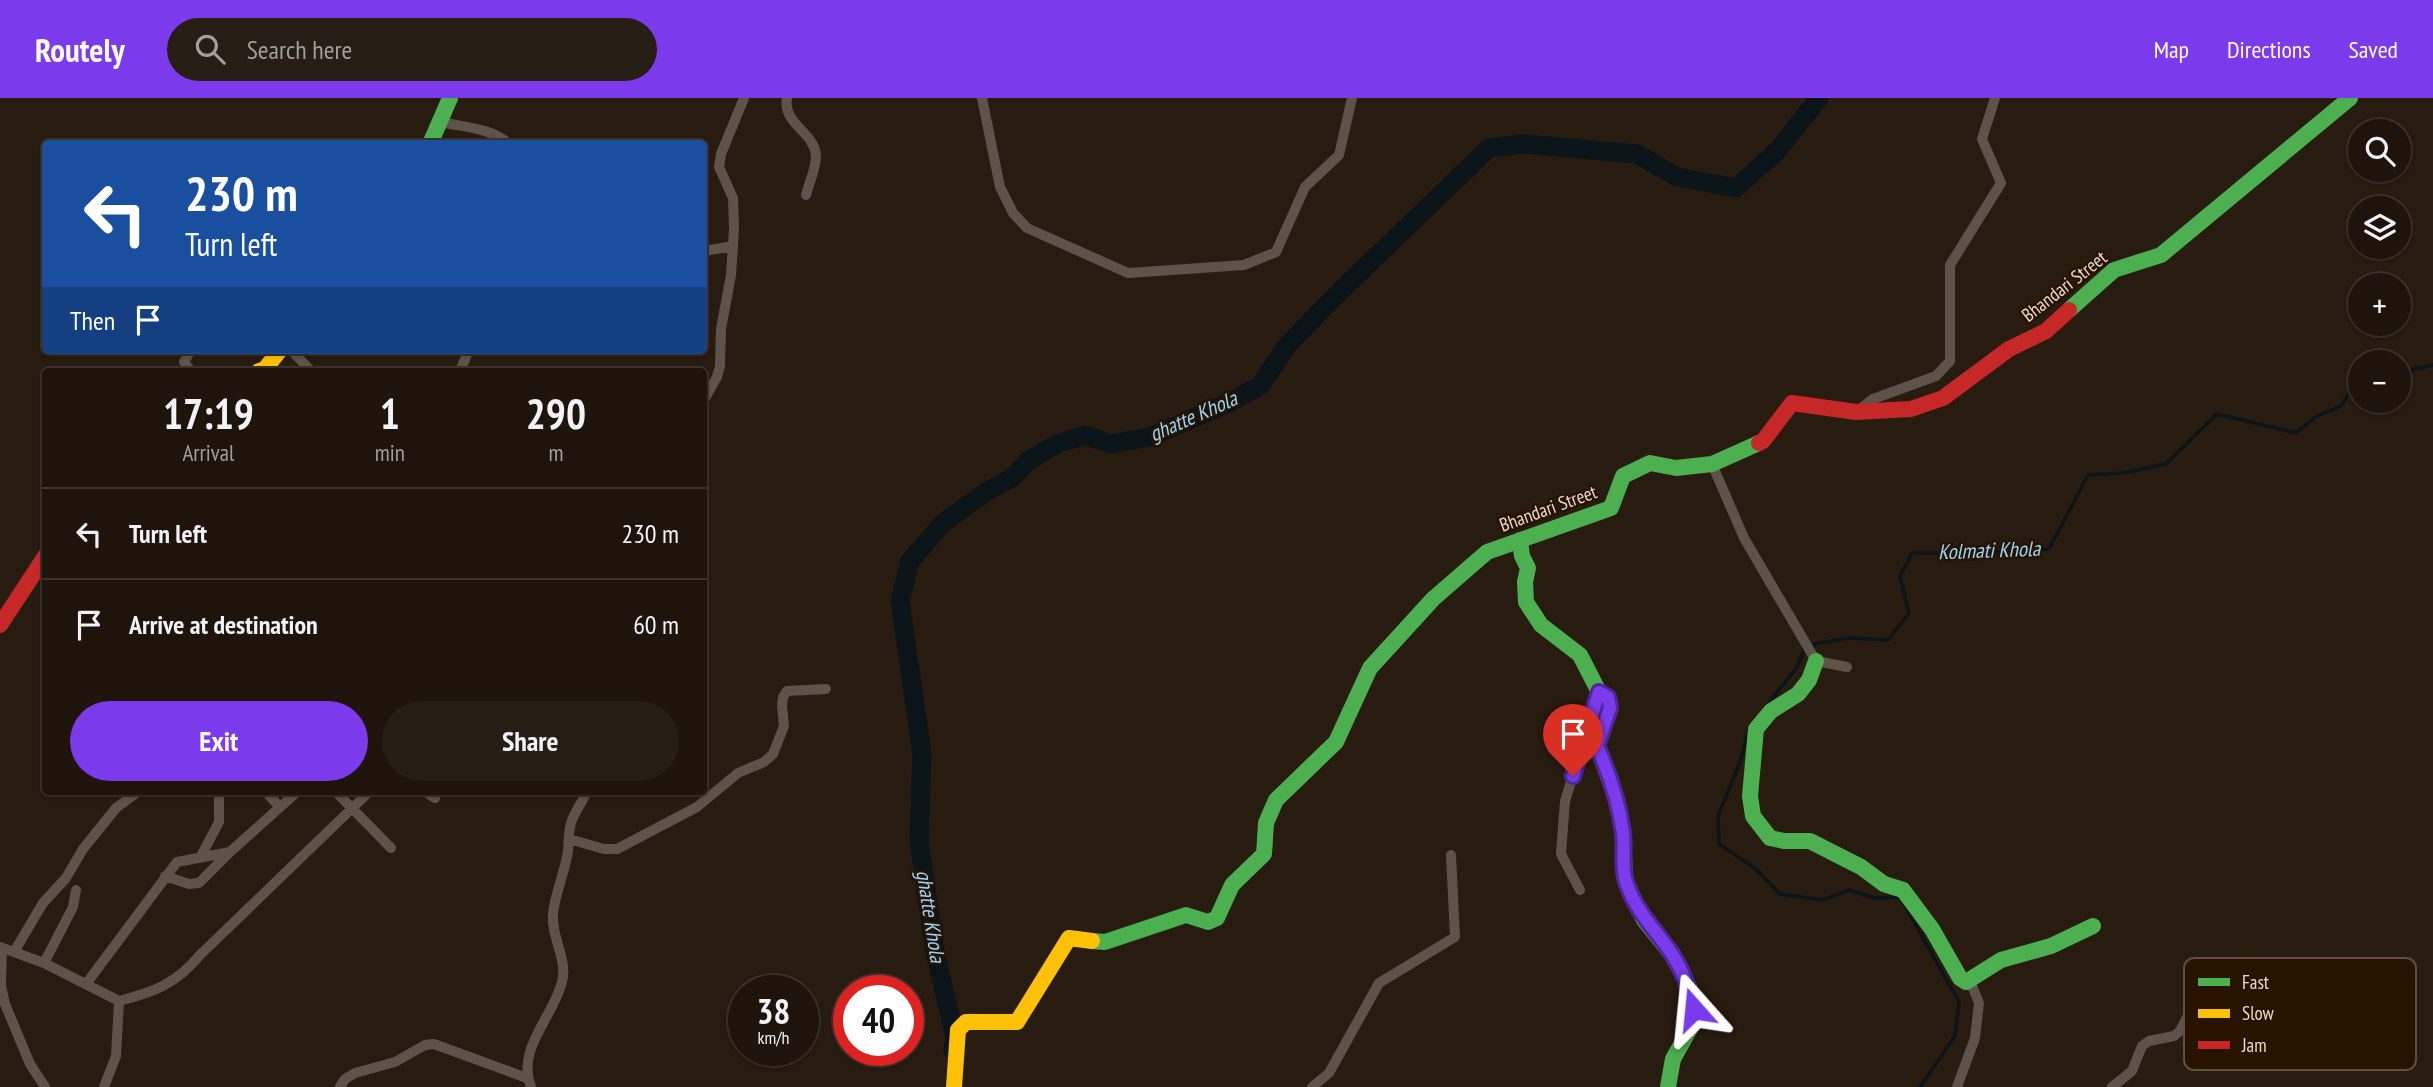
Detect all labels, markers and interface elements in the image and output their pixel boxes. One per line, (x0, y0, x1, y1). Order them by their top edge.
search box (167, 18, 657, 81)
text: Routely (35, 28, 125, 71)
icon: search (191, 30, 229, 68)
text: Search here (247, 33, 352, 66)
text: Map (2154, 34, 2189, 65)
text: Directions (2227, 34, 2311, 65)
text: Saved (2349, 34, 2398, 65)
map controls (2348, 119, 2411, 413)
button: search (2348, 119, 2411, 182)
text: 230 m (185, 161, 298, 225)
icon: left (70, 168, 161, 259)
button: layers (2348, 196, 2411, 259)
text: Turn left (185, 223, 277, 265)
street label: Bhandari Street (2017, 245, 2112, 327)
button: + (2348, 273, 2411, 336)
icon: arrive (129, 301, 167, 339)
text: Then (70, 304, 115, 337)
button: − (2348, 350, 2411, 413)
water label: ghatte Khola (1145, 384, 1243, 447)
text: 17:19 (163, 386, 254, 441)
text: 1 (380, 386, 400, 441)
text: 290 (526, 386, 586, 441)
text: Arrival (182, 438, 234, 467)
text: min (375, 438, 405, 467)
text: m (548, 438, 563, 467)
street label: Bhandari Street (1496, 479, 1601, 537)
icon: left (70, 515, 108, 553)
text: Turn left (129, 517, 207, 550)
text: 230 m (621, 517, 679, 550)
water label: Kolmati Khola (1937, 535, 2042, 565)
icon: arrive (70, 606, 108, 644)
text: Arrive at destination (129, 608, 318, 641)
text: 60 m (633, 608, 679, 641)
button: Exit (70, 701, 368, 781)
button: Share (382, 701, 679, 781)
pin (1543, 704, 1603, 776)
icon: arrive (1554, 715, 1592, 753)
water label: ghatte Khola (910, 868, 952, 966)
legend (2184, 958, 2416, 1070)
text: Fast (2242, 970, 2270, 994)
position arrow (1657, 972, 1731, 1046)
speed limit sign: 40 (833, 975, 924, 1066)
text: 38 (757, 988, 790, 1034)
text: Slow (2242, 1001, 2275, 1025)
text: km/h (758, 1026, 789, 1049)
text: Jam (2241, 1033, 2267, 1057)

